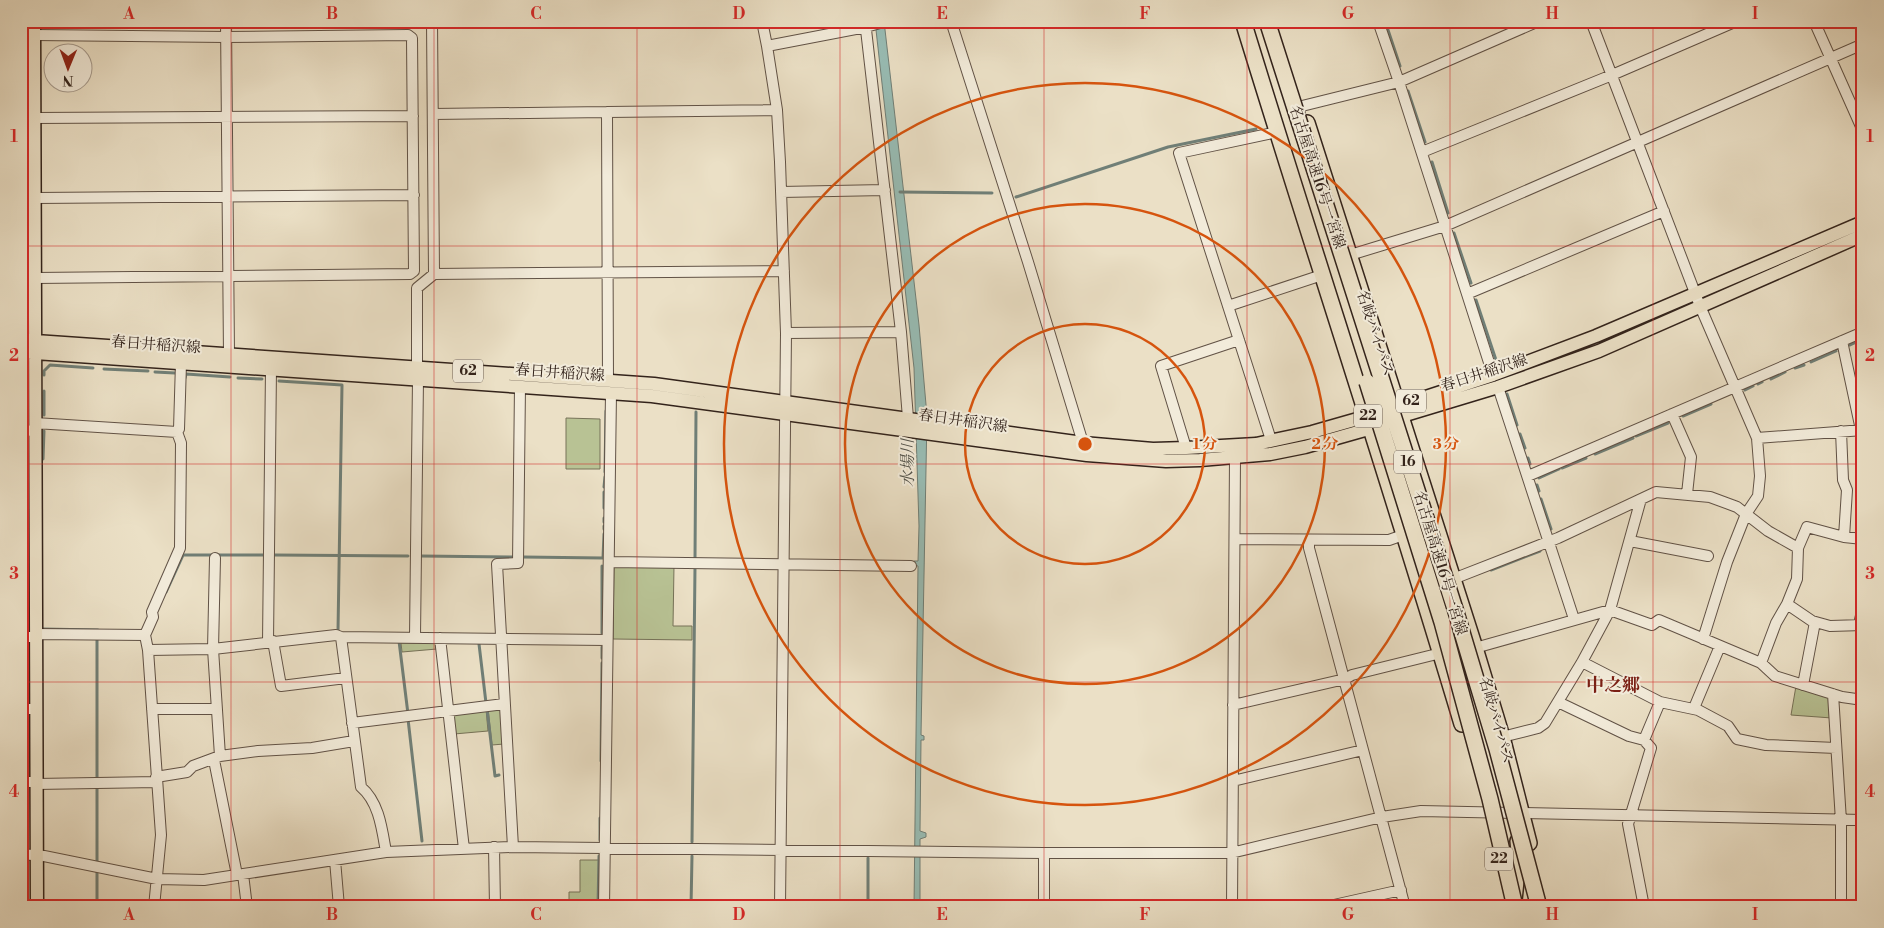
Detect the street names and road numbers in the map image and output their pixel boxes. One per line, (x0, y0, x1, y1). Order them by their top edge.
street label: 名古屋高速16号一宮線 (1285, 103, 1349, 251)
street label: 名岐バイパス (1352, 287, 1398, 379)
street label: 春日井稲沢線 (110, 332, 202, 358)
street label: 春日井稲沢線 (1438, 350, 1530, 396)
road number: 62 (453, 360, 483, 382)
street label: 春日井稲沢線 (514, 360, 606, 386)
road number: 62 (1396, 390, 1426, 412)
road number: 22 (1354, 404, 1382, 428)
street label: 春日井稲沢線 (917, 405, 1009, 437)
road number: 16 (1394, 451, 1422, 474)
street label: 名古屋高速16号一宮線 (1409, 488, 1471, 638)
street label: 名岐バイパス (1475, 674, 1517, 766)
road number: 22 (1485, 848, 1513, 871)

